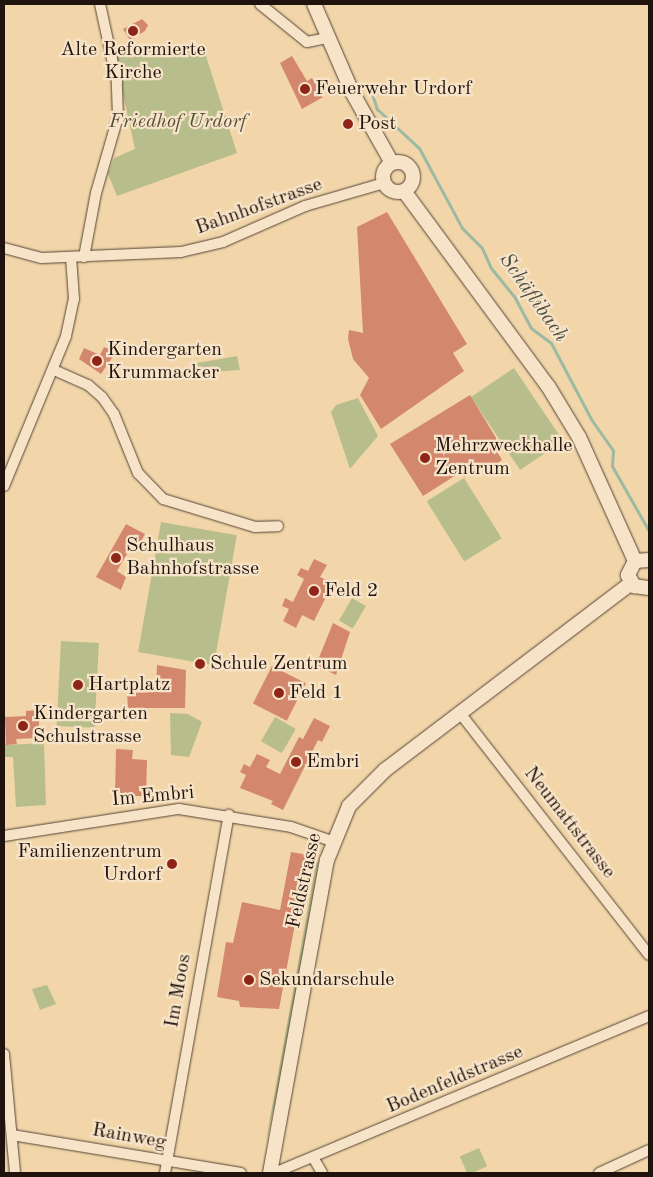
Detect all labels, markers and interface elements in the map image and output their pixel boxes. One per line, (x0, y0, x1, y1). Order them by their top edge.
marker: Alte Reformierte Kirche (127, 25, 139, 37)
place label: Alte Reformierte Kirche (60, 39, 206, 86)
place label: Feuerwehr Urdorf (315, 77, 472, 101)
marker: Feuerwehr Urdorf (299, 83, 311, 95)
park label: Friedhof Urdorf (109, 110, 247, 134)
place label: Post (358, 112, 396, 136)
marker: Post (342, 118, 354, 130)
street label: Bahnhofstrasse (192, 173, 326, 241)
water label: Schäflibach (493, 248, 573, 348)
place label: Kindergarten Krummacker (107, 338, 222, 385)
marker: Kindergarten Krummacker (91, 355, 103, 367)
place label: Mehrzweckhalle Zentrum (435, 434, 572, 481)
marker: Mehrzweckhalle Zentrum (419, 452, 431, 464)
place label: Schulhaus Bahnhofstrasse (126, 534, 259, 581)
marker: Schulhaus Bahnhofstrasse (110, 552, 122, 564)
place label: Feld 2 (324, 579, 378, 603)
marker: Feld 2 (308, 585, 320, 597)
place label: Schule Zentrum (210, 652, 348, 676)
marker: Schule Zentrum (194, 658, 206, 670)
place label: Hartplatz (88, 673, 170, 697)
marker: Hartplatz (72, 679, 84, 691)
place label: Feld 1 (289, 681, 343, 705)
marker: Feld 1 (273, 687, 285, 699)
place label: Kindergarten Schulstrasse (33, 702, 148, 749)
marker: Kindergarten Schulstrasse (17, 720, 29, 732)
place label: Embri (306, 750, 360, 774)
marker: Embri (290, 756, 302, 768)
street label: Neumattstrasse (518, 762, 620, 884)
street label: Im Embri (111, 781, 195, 813)
street label: Feldstrasse (282, 831, 328, 931)
place label: Familienzentrum Urdorf (17, 840, 162, 887)
marker: Familienzentrum Urdorf (166, 858, 178, 870)
street label: Im Moos (161, 952, 197, 1030)
place label: Sekundarschule (259, 968, 395, 992)
marker: Sekundarschule (243, 974, 255, 986)
street label: Bodenfeldstrasse (383, 1040, 527, 1120)
street label: Rainweg (90, 1119, 168, 1155)

